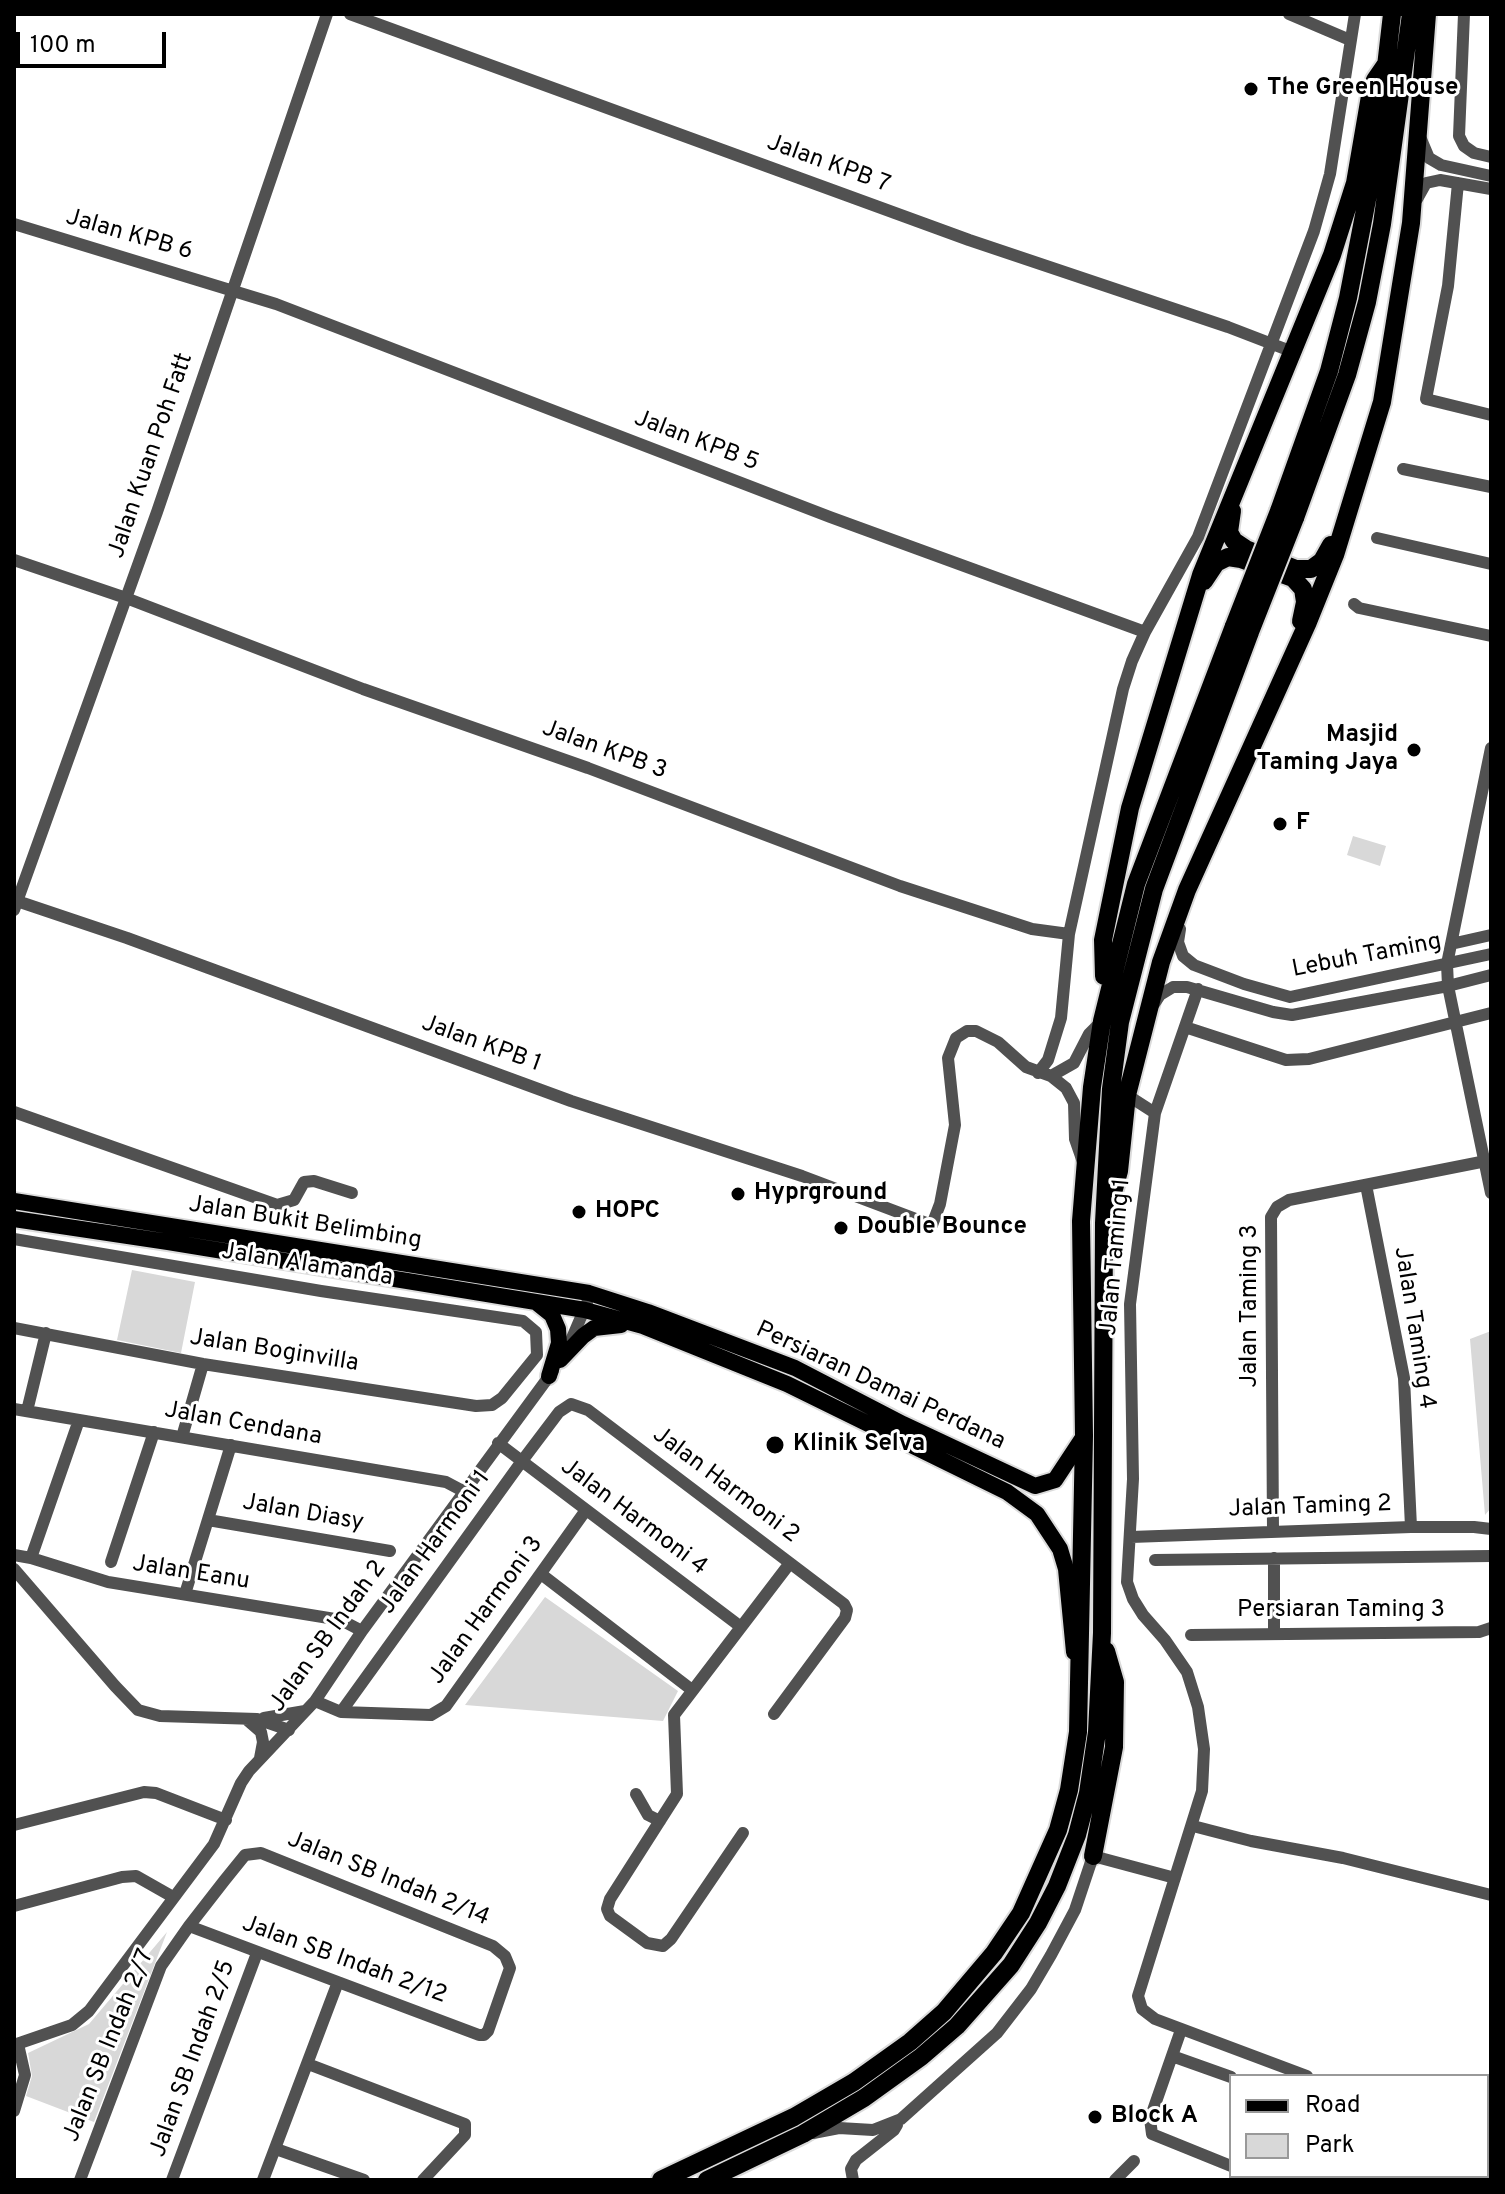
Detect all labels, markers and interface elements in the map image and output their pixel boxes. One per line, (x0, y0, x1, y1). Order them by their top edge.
scale bar (20, 16, 170, 66)
text: 100 m (30, 31, 96, 61)
place label: The Green House (1267, 75, 1458, 103)
marker: The Green House (1242, 80, 1260, 98)
street label: Jalan KPB 7 (762, 129, 894, 201)
street label: Jalan KPB 6 (62, 204, 196, 268)
street label: Jalan Kuan Poh Fatt (103, 350, 201, 562)
street label: Jalan KPB 5 (630, 405, 762, 479)
street label: Jalan KPB 3 (538, 715, 670, 787)
place label: Masjid Taming Jaya (1257, 722, 1398, 778)
marker: Masjid Taming Jaya (1405, 741, 1423, 759)
place label: F (1296, 810, 1310, 838)
marker: F (1271, 815, 1289, 833)
street label: Lebuh Taming (1290, 928, 1444, 986)
street label: Jalan KPB 1 (417, 1010, 545, 1080)
street label: Jalan Taming 1 (1096, 1177, 1138, 1337)
place label: Hyprground (754, 1180, 887, 1208)
marker: Hyprground (729, 1185, 747, 1203)
street label: Jalan Bukit Belimbing (186, 1191, 424, 1257)
place label: HOPC (595, 1198, 660, 1226)
marker: HOPC (570, 1203, 588, 1221)
place label: Double Bounce (857, 1214, 1027, 1242)
marker: Double Bounce (832, 1219, 850, 1237)
street label: Jalan Taming 3 (1237, 1224, 1265, 1388)
street label: Jalan Alamanda (219, 1238, 395, 1294)
street label: Jalan Taming 4 (1386, 1245, 1440, 1411)
street label: Persiaran Damai Perdana (751, 1316, 1009, 1458)
street label: Jalan Boginvilla (188, 1324, 360, 1380)
street label: Jalan Cendana (162, 1397, 324, 1453)
street label: Jalan Harmoni 2 (646, 1421, 804, 1551)
place label: Klinik Selva (793, 1431, 925, 1459)
marker: Klinik Selva (764, 1434, 786, 1456)
street label: Jalan Harmoni 4 (554, 1453, 712, 1583)
street label: Jalan Harmoni 1 (374, 1466, 498, 1620)
street label: Jalan Diasy (240, 1489, 366, 1539)
street label: Jalan Taming 2 (1228, 1491, 1392, 1525)
street label: Jalan Harmoni 3 (424, 1531, 550, 1691)
street label: Jalan Eanu (130, 1551, 252, 1597)
street label: Jalan SB Indah 2 (264, 1556, 394, 1718)
street label: Persiaran Taming 3 (1237, 1597, 1445, 1625)
street label: Jalan SB Indah 2/14 (283, 1826, 493, 1934)
street label: Jalan SB Indah 2/12 (238, 1911, 450, 2011)
street label: Jalan SB Indah 2/7 (58, 1945, 162, 2147)
street label: Jalan SB Indah 2/5 (145, 1957, 243, 2161)
legend (1229, 2074, 1489, 2178)
text: Road (1305, 2091, 1361, 2121)
place label: Block A (1111, 2103, 1198, 2131)
marker: Block A (1086, 2108, 1104, 2126)
text: Park (1305, 2131, 1355, 2161)

